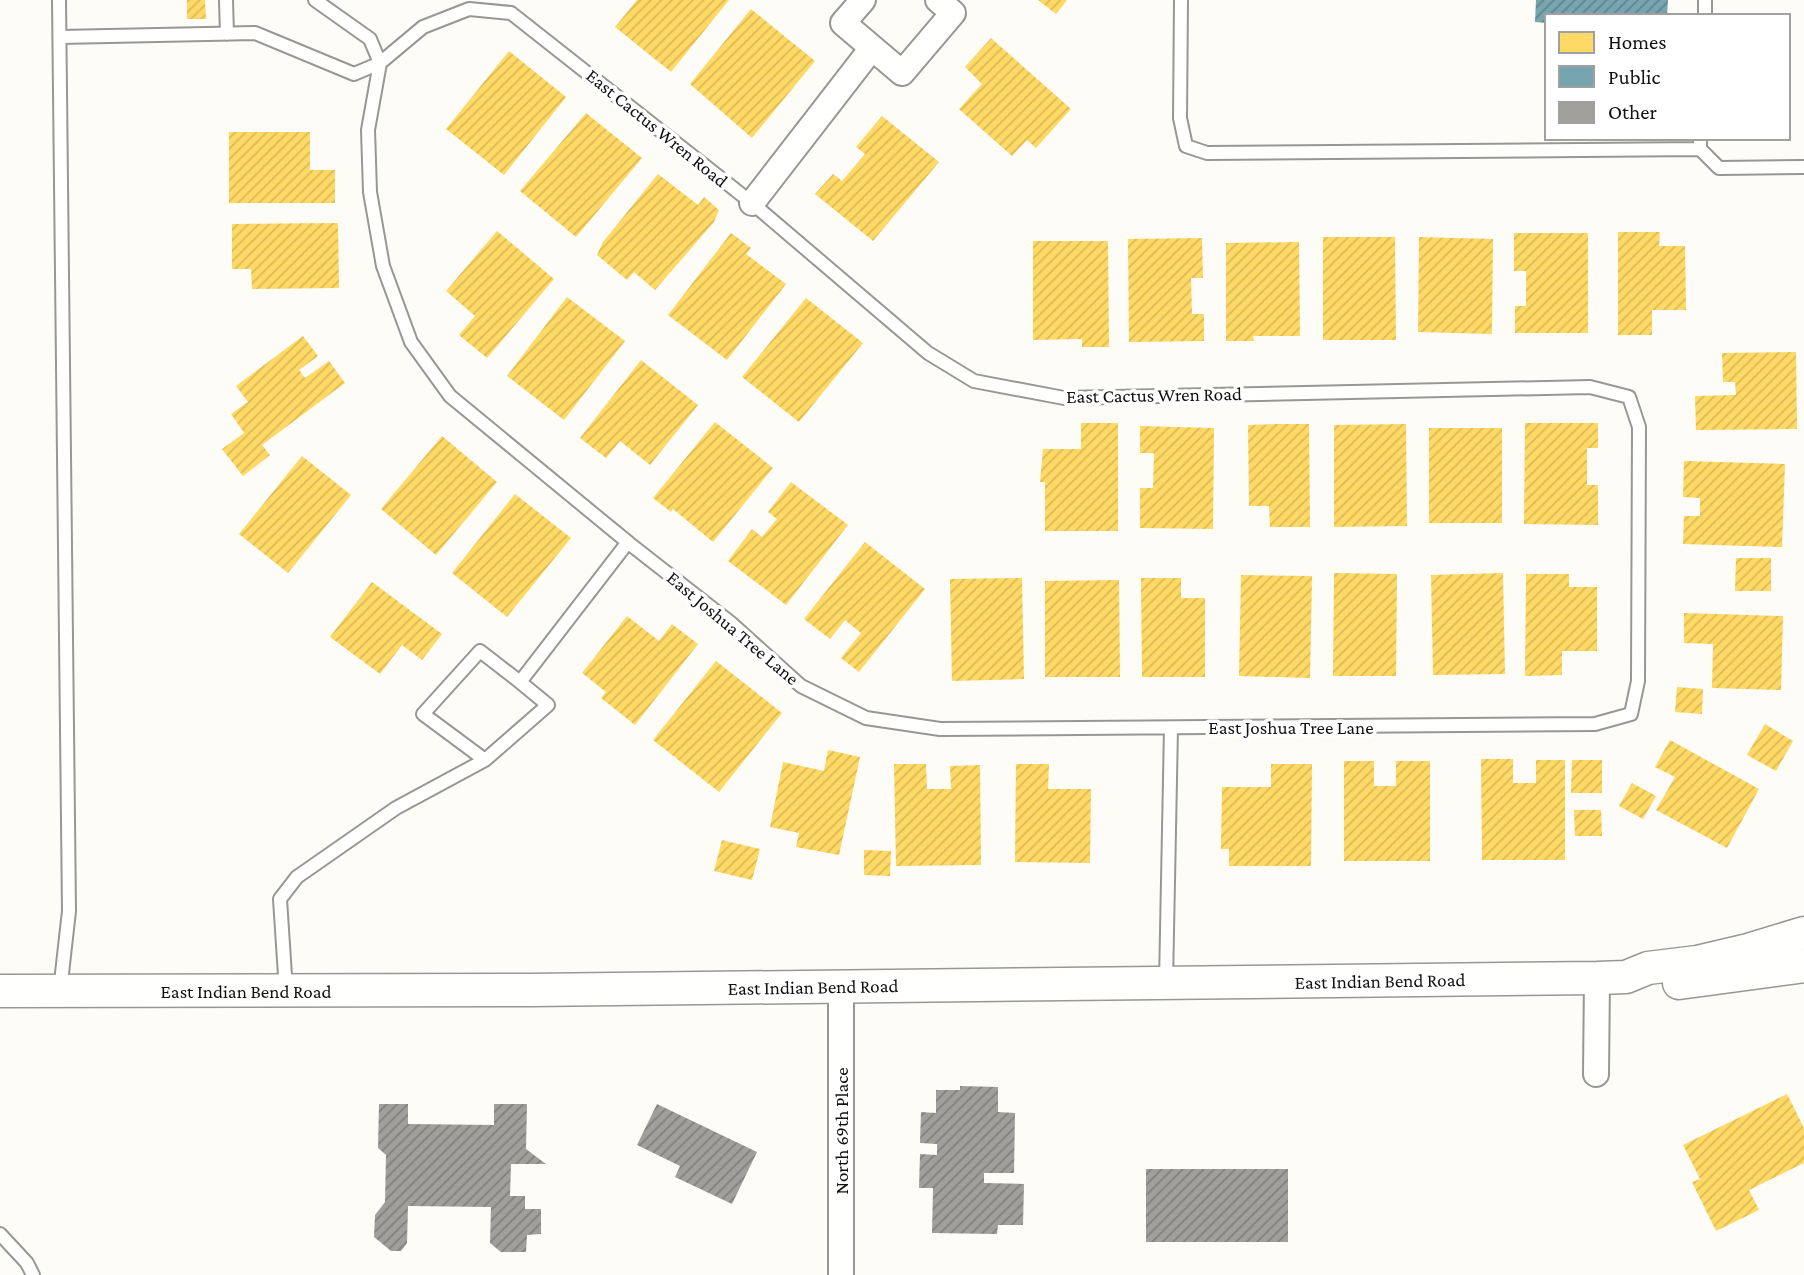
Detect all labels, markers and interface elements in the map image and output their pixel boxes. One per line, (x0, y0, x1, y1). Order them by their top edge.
legend (1545, 14, 1790, 140)
text: Homes (1608, 30, 1667, 54)
street label: East Cactus Wren Road (582, 65, 732, 191)
text: Public (1608, 65, 1660, 89)
text: Other (1608, 100, 1658, 124)
street label: East Cactus Wren Road (1066, 383, 1242, 407)
street label: East Joshua Tree Lane (663, 567, 803, 689)
street label: East Joshua Tree Lane (1208, 717, 1374, 738)
street label: East Indian Bend Road (1294, 969, 1466, 993)
street label: East Indian Bend Road (727, 975, 899, 999)
street label: East Indian Bend Road (161, 981, 331, 1002)
street label: North 69th Place (831, 1068, 852, 1194)

